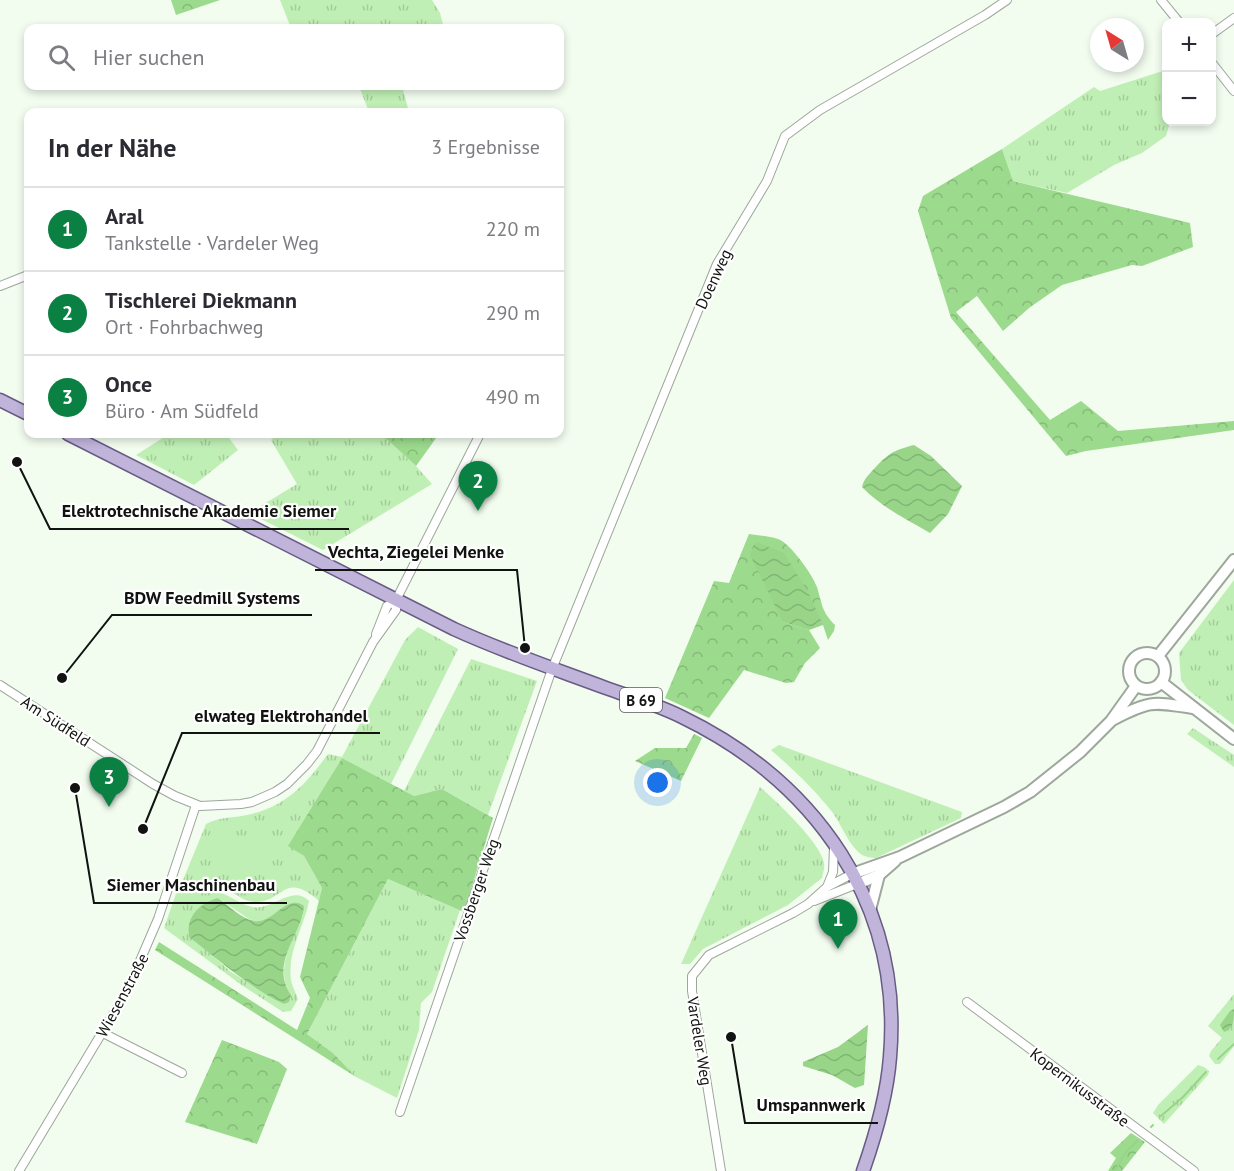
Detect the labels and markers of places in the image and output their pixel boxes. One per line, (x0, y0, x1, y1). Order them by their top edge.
pin: 2 (458, 462, 498, 511)
callout: Elektrotechnische Akademie Siemer (50, 493, 349, 529)
callout: Vechta, Ziegelei Menke (315, 534, 517, 570)
callout: BDW Feedmill Systems (112, 579, 312, 615)
callout: elwateg Elektrohandel (182, 697, 380, 733)
pin: 3 (90, 758, 128, 807)
callout: Siemer Maschinenbau (94, 867, 287, 903)
pin: 1 (818, 900, 858, 949)
callout: Umspannwerk (745, 1087, 878, 1123)

